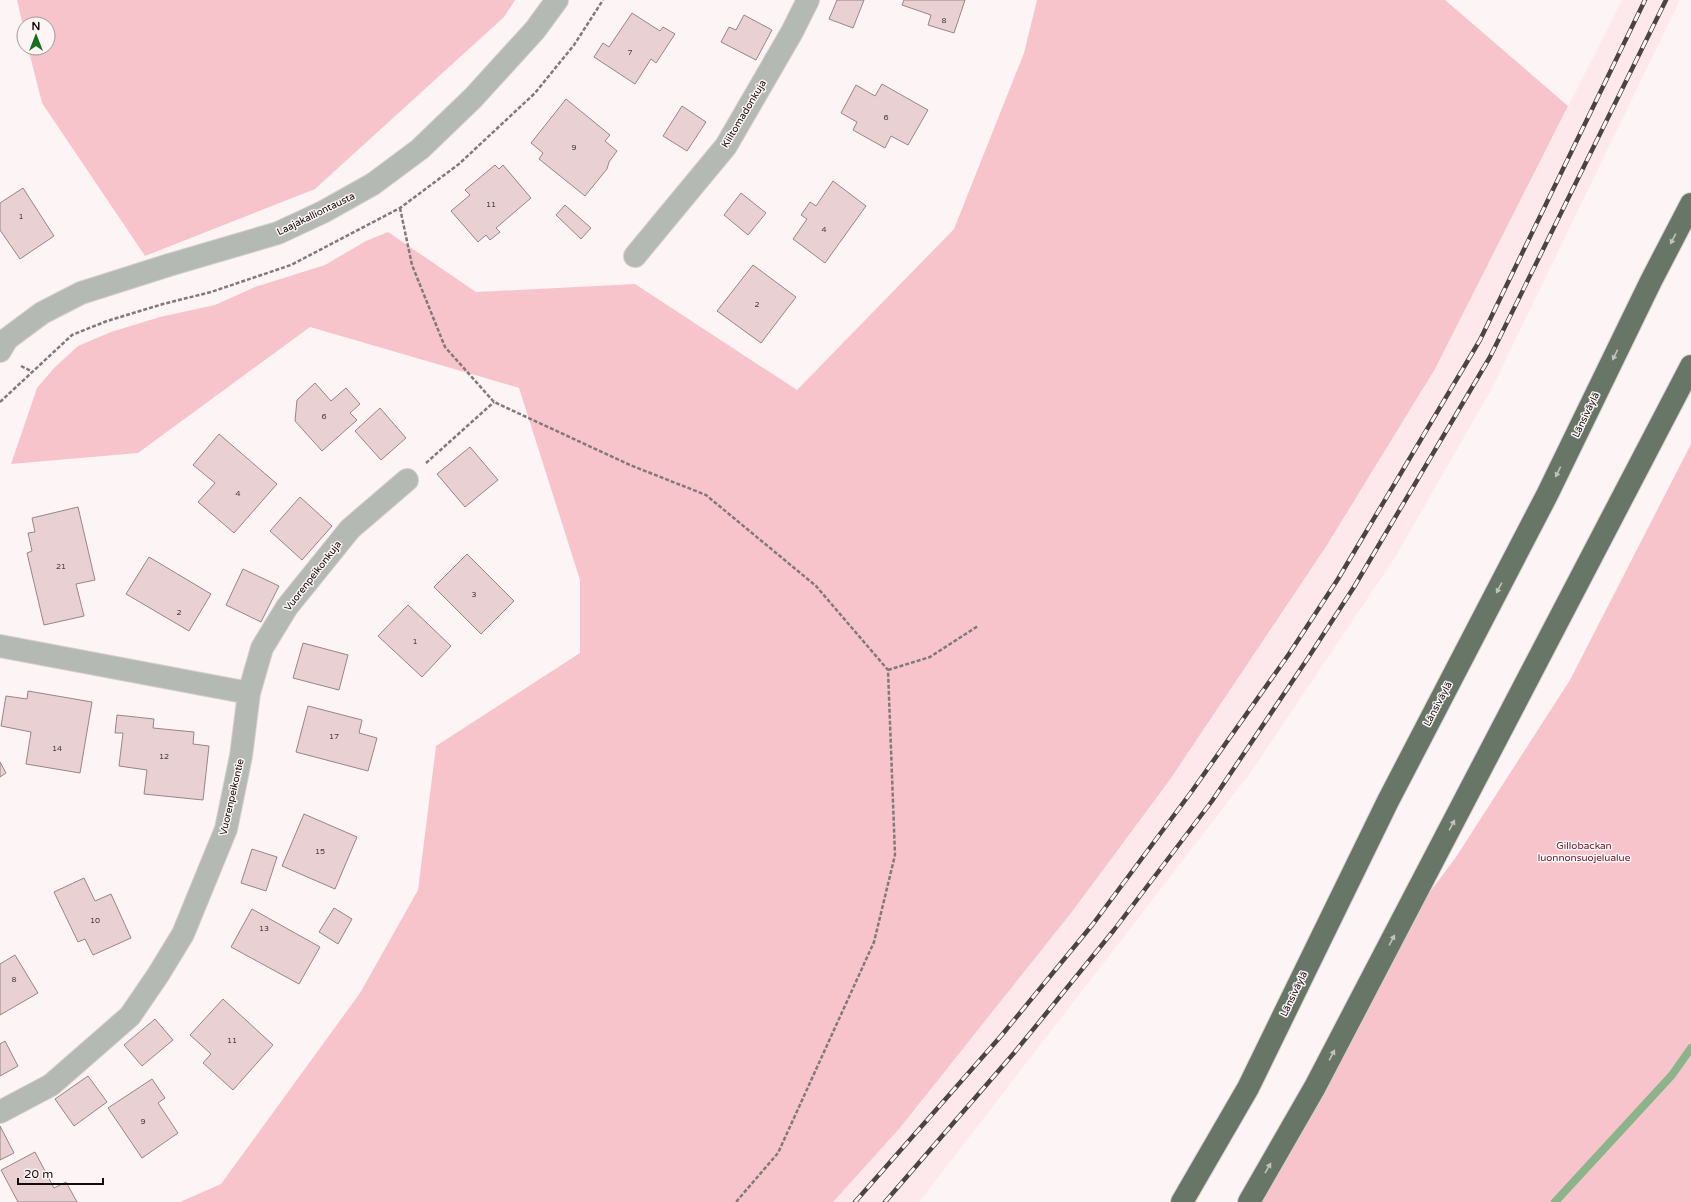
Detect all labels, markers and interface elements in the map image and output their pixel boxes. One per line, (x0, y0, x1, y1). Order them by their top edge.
north arrow (16, 16, 56, 56)
house number: 8 (941, 16, 947, 25)
text: N (32, 20, 40, 33)
house number: 7 (627, 48, 633, 57)
street label: Kiiltomadonkuja (719, 78, 769, 150)
house number: 6 (883, 113, 889, 122)
house number: 9 (571, 143, 577, 152)
street label: Laajakalliontausta (275, 190, 357, 238)
house number: 11 (486, 200, 496, 209)
house number: 1 (18, 212, 24, 221)
house number: 4 (821, 225, 827, 234)
one-way arrow (1670, 233, 1676, 244)
house number: 2 (754, 300, 760, 309)
one-way arrow (1612, 349, 1618, 361)
street label: Länsiväylä (1570, 390, 1602, 440)
house number: 6 (321, 412, 327, 421)
one-way arrow (1555, 466, 1561, 478)
house number: 4 (235, 489, 241, 498)
street label: Vuorenpeikonkuja (282, 538, 344, 614)
house number: 21 (56, 562, 66, 571)
one-way arrow (1496, 582, 1502, 593)
house number: 3 (471, 590, 477, 599)
house number: 2 (176, 608, 182, 617)
house number: 1 (412, 637, 418, 646)
street label: Länsiväylä (1421, 680, 1455, 728)
house number: 17 (329, 732, 339, 741)
house number: 14 (52, 744, 62, 753)
house number: 12 (159, 752, 169, 761)
street label: Vuorenpeikontie (217, 757, 247, 836)
one-way arrow (1449, 819, 1456, 830)
park label: Gillobackan luonnonsuojelualue (1538, 840, 1631, 864)
house number: 15 (315, 847, 325, 856)
house number: 10 (90, 916, 100, 925)
house number: 13 (259, 924, 269, 933)
one-way arrow (1389, 934, 1395, 946)
street label: Länsiväylä (1278, 969, 1310, 1019)
house number: 8 (11, 975, 17, 984)
house number: 11 (227, 1036, 237, 1045)
one-way arrow (1329, 1049, 1335, 1061)
house number: 9 (140, 1117, 146, 1126)
scale bar (18, 1160, 103, 1186)
one-way arrow (1265, 1162, 1272, 1174)
text: 20 m (24, 1167, 53, 1181)

